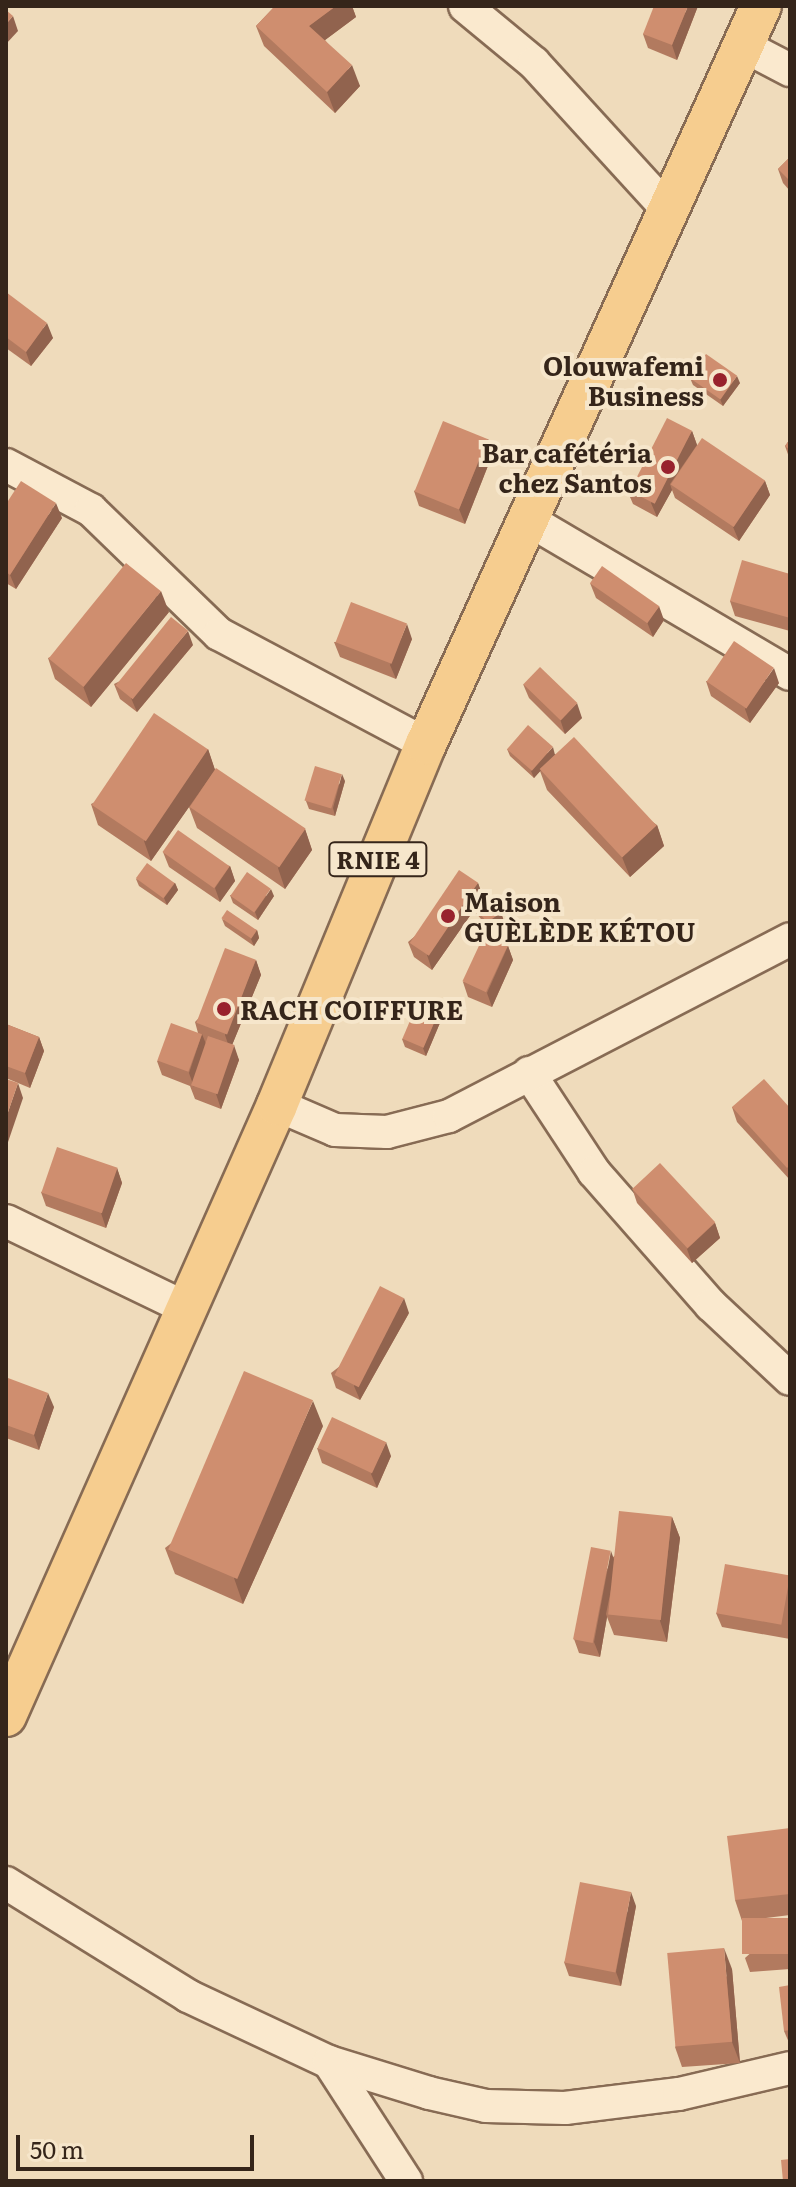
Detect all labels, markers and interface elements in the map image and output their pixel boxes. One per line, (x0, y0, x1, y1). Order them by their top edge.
place label: Olouwafemi Business (543, 349, 704, 410)
marker: Olouwafemi Business (711, 371, 729, 389)
place label: Bar cafétéria chez Santos (482, 436, 652, 498)
marker: Bar cafétéria chez Santos (659, 458, 677, 476)
road number: RNIE 4 (328, 839, 428, 879)
place label: Maison GUÈLÈDE KÉTOU (464, 885, 695, 946)
marker: Maison GUÈLÈDE KÉTOU (439, 907, 457, 925)
place label: RACH COIFFURE (240, 993, 463, 1025)
marker: RACH COIFFURE (215, 1000, 233, 1018)
scale bar (20, 2119, 258, 2169)
text: 50 m (30, 2131, 84, 2166)

